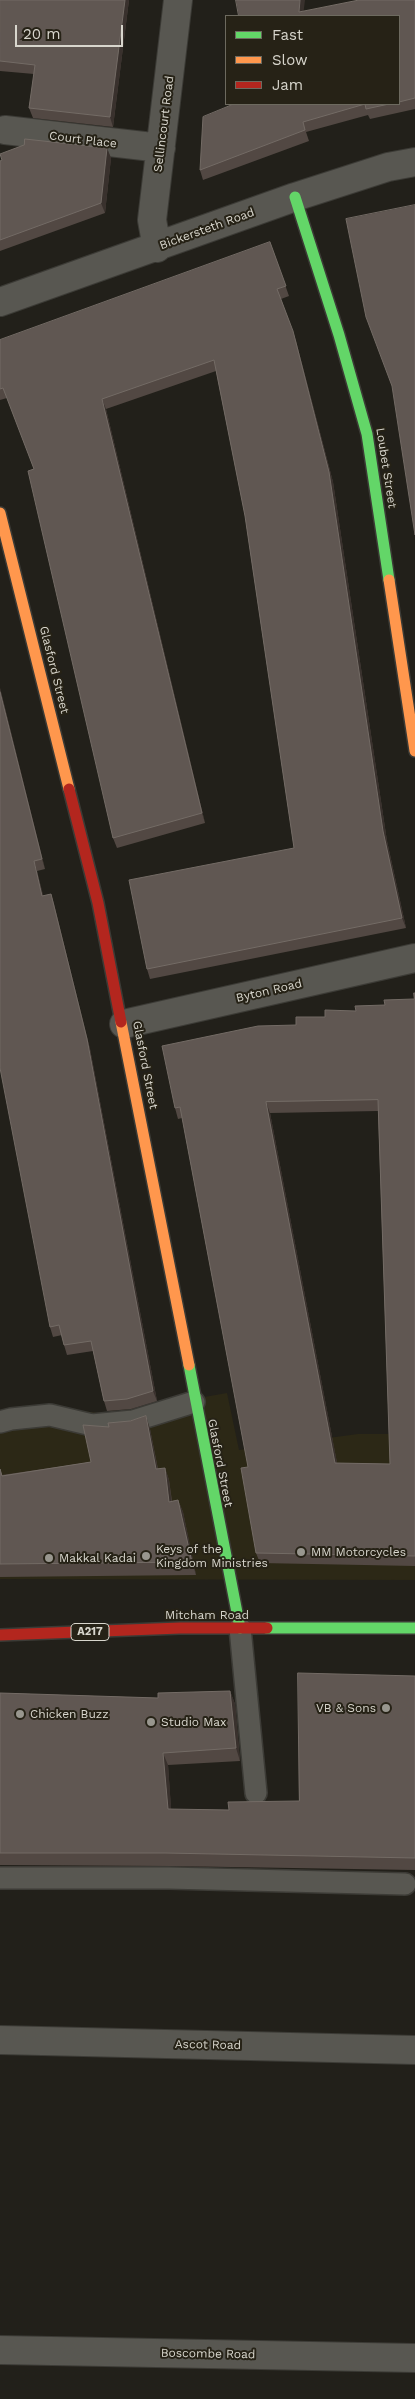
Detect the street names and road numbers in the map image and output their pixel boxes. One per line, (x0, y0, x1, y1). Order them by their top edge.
street label: Sellincourt Road (151, 75, 177, 173)
street label: Court Place (48, 129, 118, 151)
street label: Bickersteth Road (158, 205, 256, 253)
street label: Loubet Street (373, 427, 399, 509)
street label: Glasford Street (36, 625, 72, 715)
street label: Byton Road (235, 976, 303, 1006)
street label: Glasford Street (129, 1020, 161, 1110)
street label: Glasford Street (204, 1418, 236, 1508)
street label: Mitcham Road (165, 1608, 249, 1622)
road number: A217 (71, 1624, 109, 1640)
street label: Ascot Road (175, 2037, 241, 2053)
street label: Boscombe Road (161, 2346, 255, 2362)

